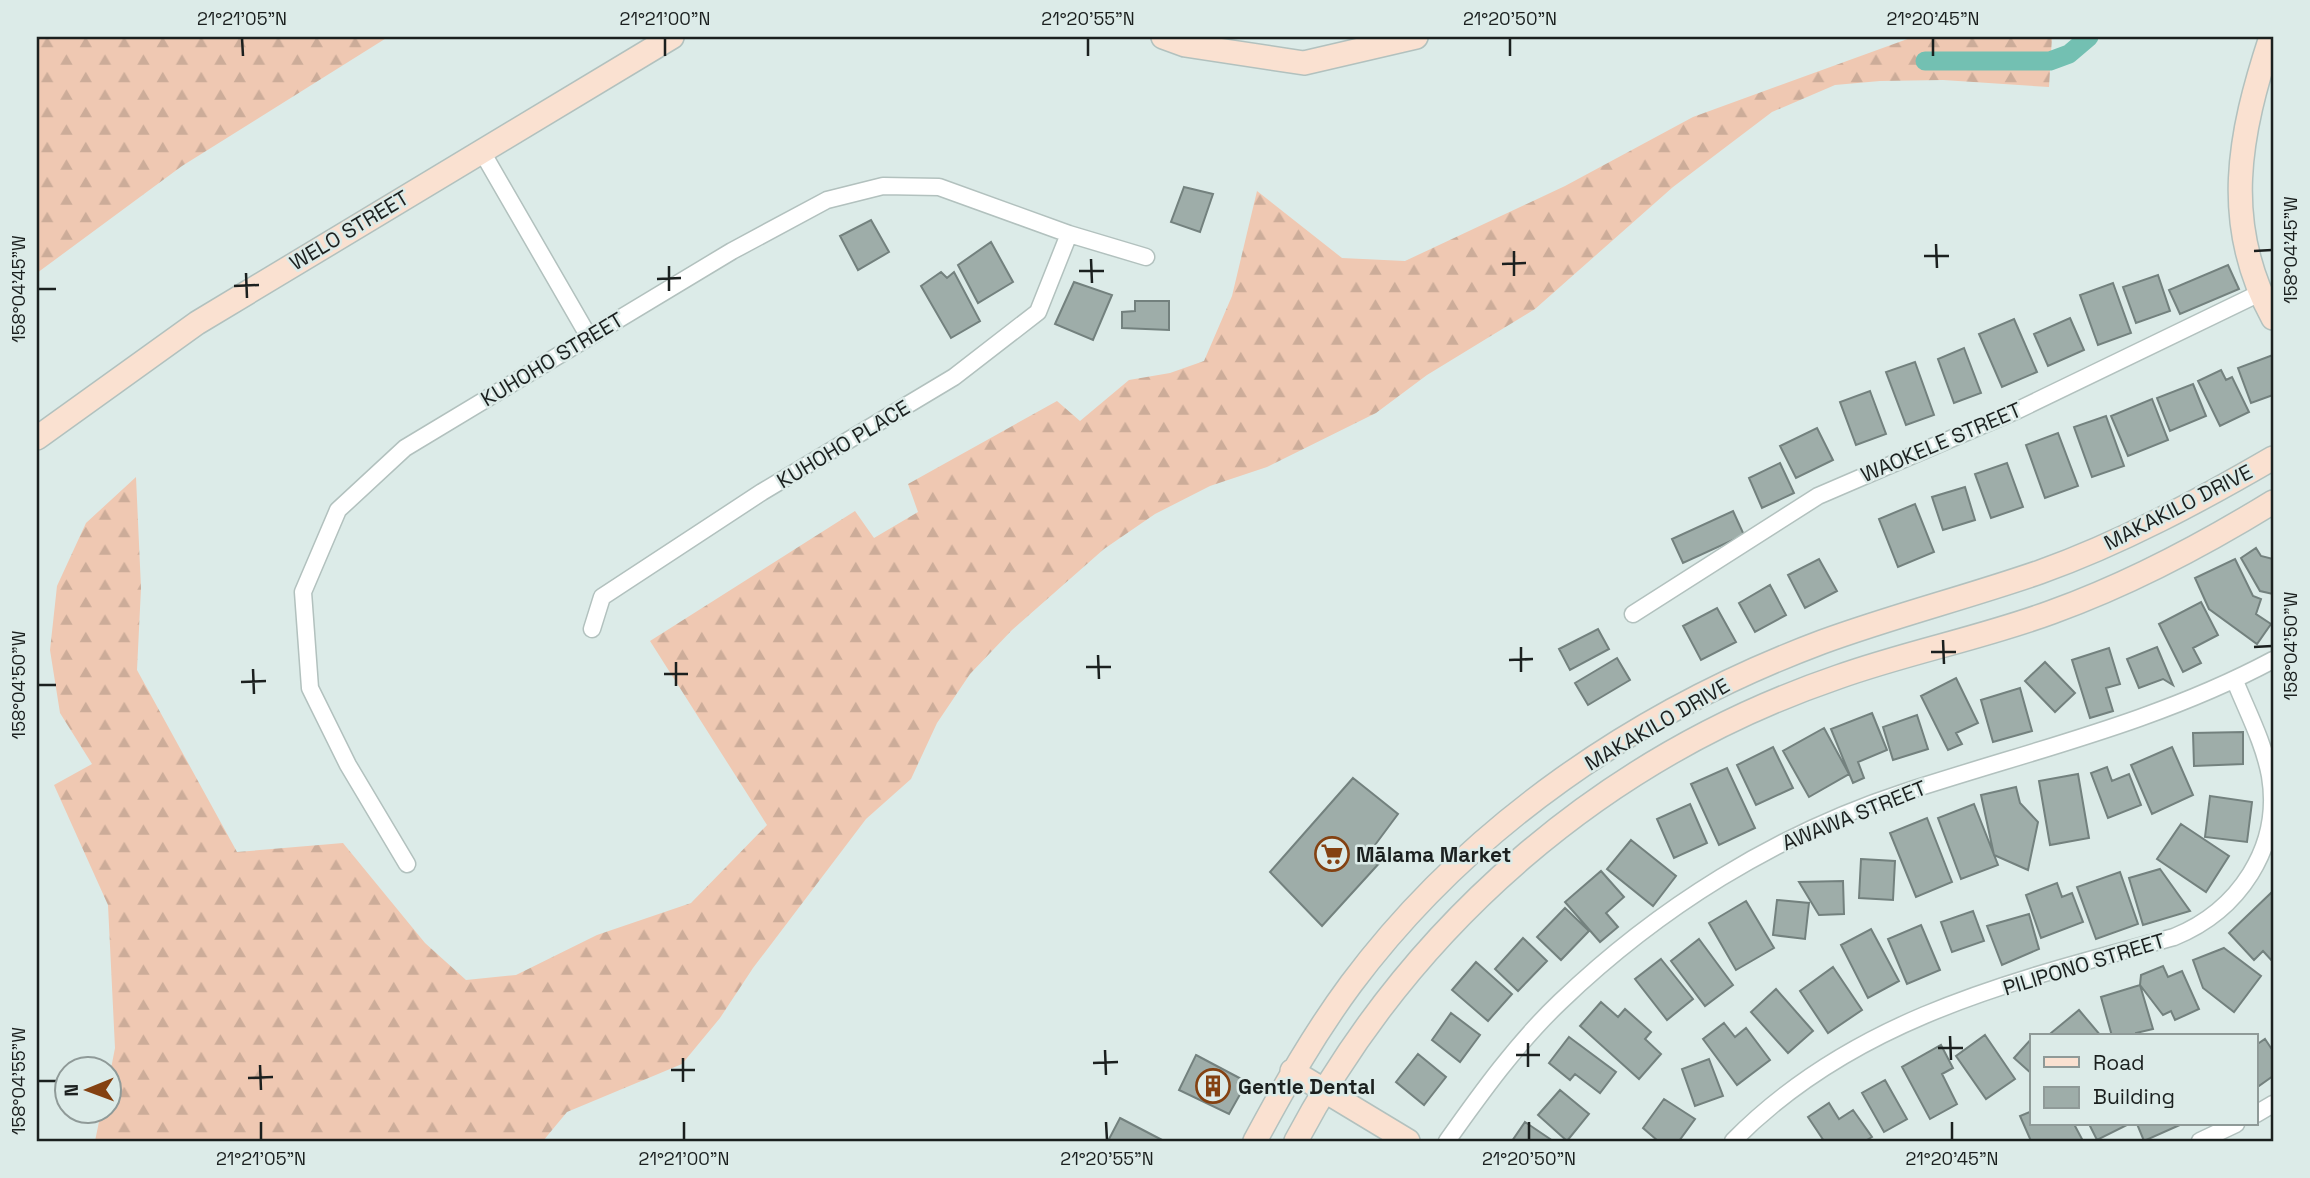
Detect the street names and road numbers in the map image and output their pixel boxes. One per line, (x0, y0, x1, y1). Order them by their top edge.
street label: WELO STREET (284, 184, 414, 276)
street label: KUHOHO STREET (476, 306, 628, 412)
street label: KUHOHO PLACE (772, 394, 914, 494)
street label: WAOKELE STREET (1857, 396, 2025, 488)
street label: MAKAKILO DRIVE (2099, 458, 2257, 556)
street label: MAKAKILO DRIVE (1580, 672, 1734, 776)
street label: AWAWA STREET (1778, 774, 1930, 856)
street label: PILIPONO STREET (2000, 926, 2168, 1002)

